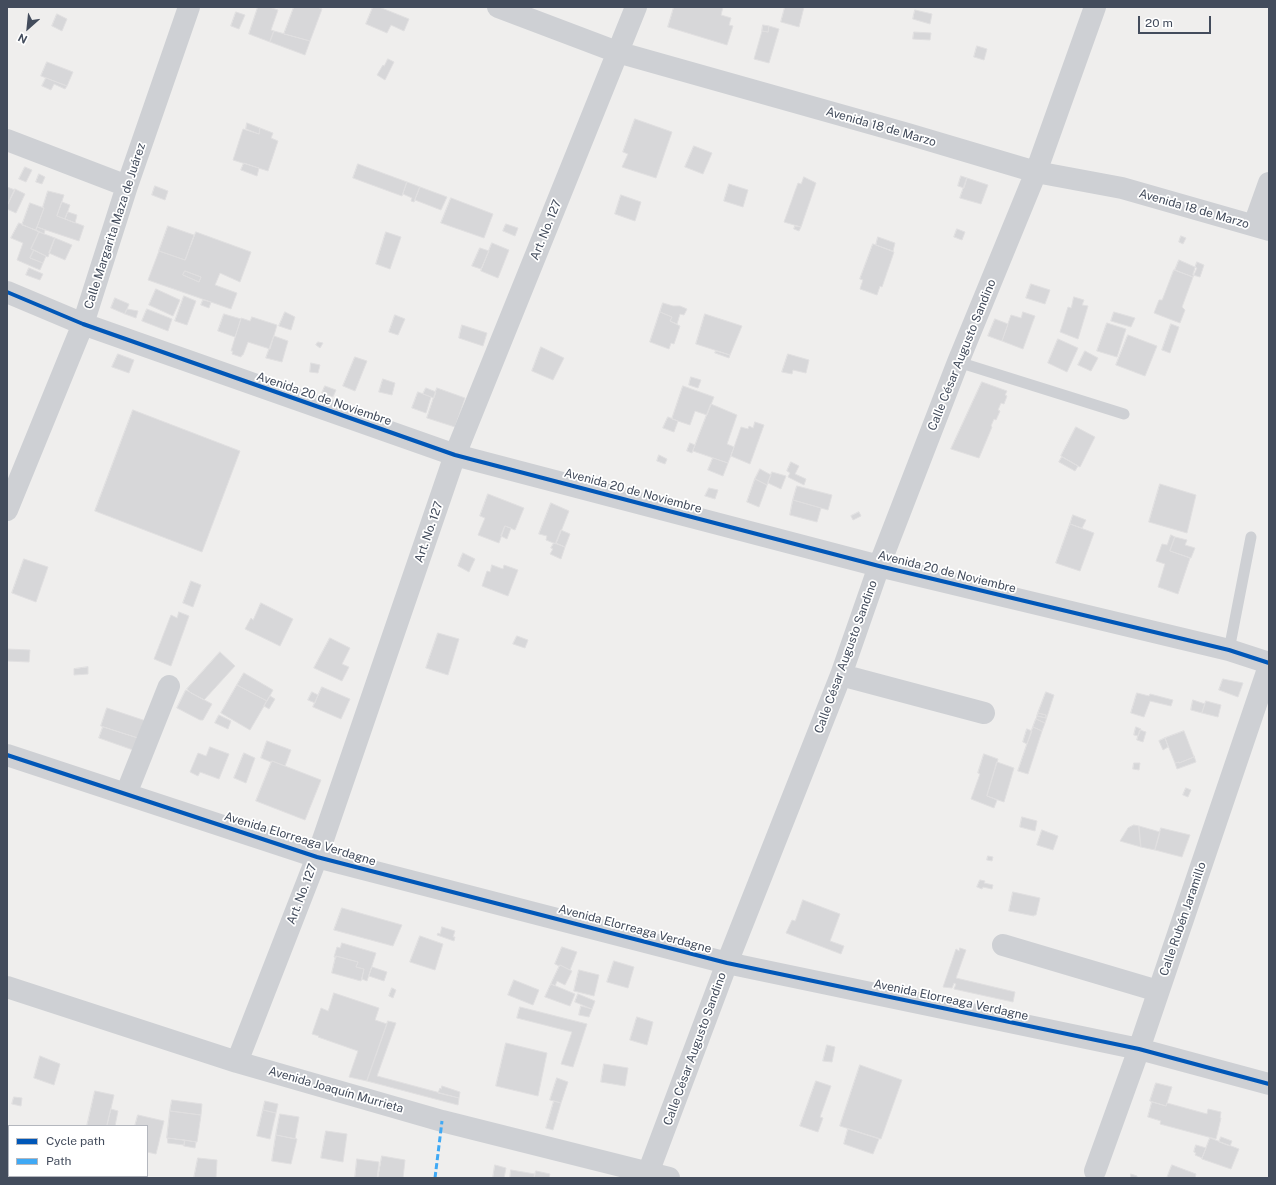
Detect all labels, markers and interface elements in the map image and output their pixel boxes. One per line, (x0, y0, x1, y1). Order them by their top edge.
north arrow (8, 8, 48, 48)
scale bar (1140, 8, 1213, 34)
text: 20 m (1145, 16, 1173, 30)
text: N (16, 31, 29, 46)
street label: Avenida 18 de Marzo (824, 104, 938, 150)
street label: Calle Margarita Maza de Juárez (81, 141, 149, 311)
street label: Avenida 18 de Marzo (1137, 186, 1251, 232)
street label: Art. No. 127 (527, 198, 565, 262)
street label: Calle César Augusto Sandino (925, 277, 999, 433)
street label: Avenida 20 de Noviembre (255, 369, 393, 429)
street label: Avenida 20 de Noviembre (563, 466, 703, 516)
street label: Art. No. 127 (412, 499, 446, 565)
street label: Avenida 20 de Noviembre (876, 548, 1018, 596)
street label: Calle César Augusto Sandino (812, 578, 880, 736)
street label: Avenida Elorreaga Verdagne (222, 809, 378, 869)
street label: Calle Rubén Jaramillo (1157, 860, 1209, 978)
street label: Art. No. 127 (284, 862, 320, 926)
street label: Avenida Elorreaga Verdagne (557, 902, 713, 956)
street label: Calle César Augusto Sandino (661, 970, 729, 1128)
street label: Avenida Elorreaga Verdagne (872, 977, 1030, 1023)
street label: Avenida Joaquín Murrieta (267, 1064, 405, 1116)
legend (8, 1125, 148, 1177)
text: Cycle path (46, 1134, 105, 1148)
text: Path (46, 1154, 72, 1168)

